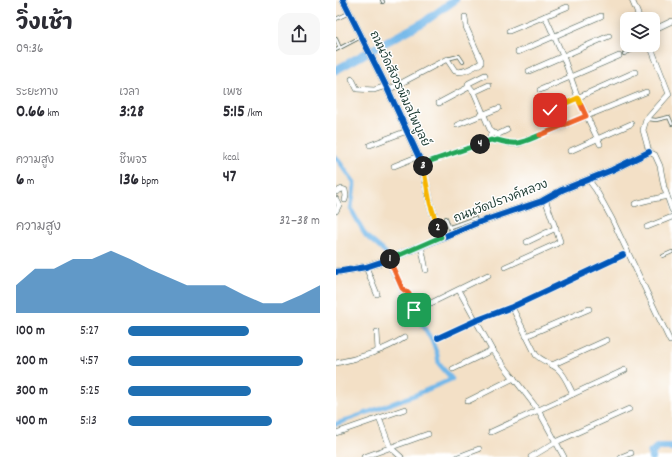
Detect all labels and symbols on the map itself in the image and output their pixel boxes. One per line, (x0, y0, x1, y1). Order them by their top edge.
street label: ถนนวัดสังวรพิมลไพบูลย์ (365, 28, 434, 150)
pin (533, 93, 567, 127)
pin: 4 (470, 134, 490, 154)
pin: 3 (413, 156, 433, 176)
street label: ถนนวัดปรางค์หลวง (451, 175, 551, 228)
pin: 2 (428, 218, 448, 238)
pin: 1 (380, 249, 400, 269)
pin (397, 293, 431, 327)

